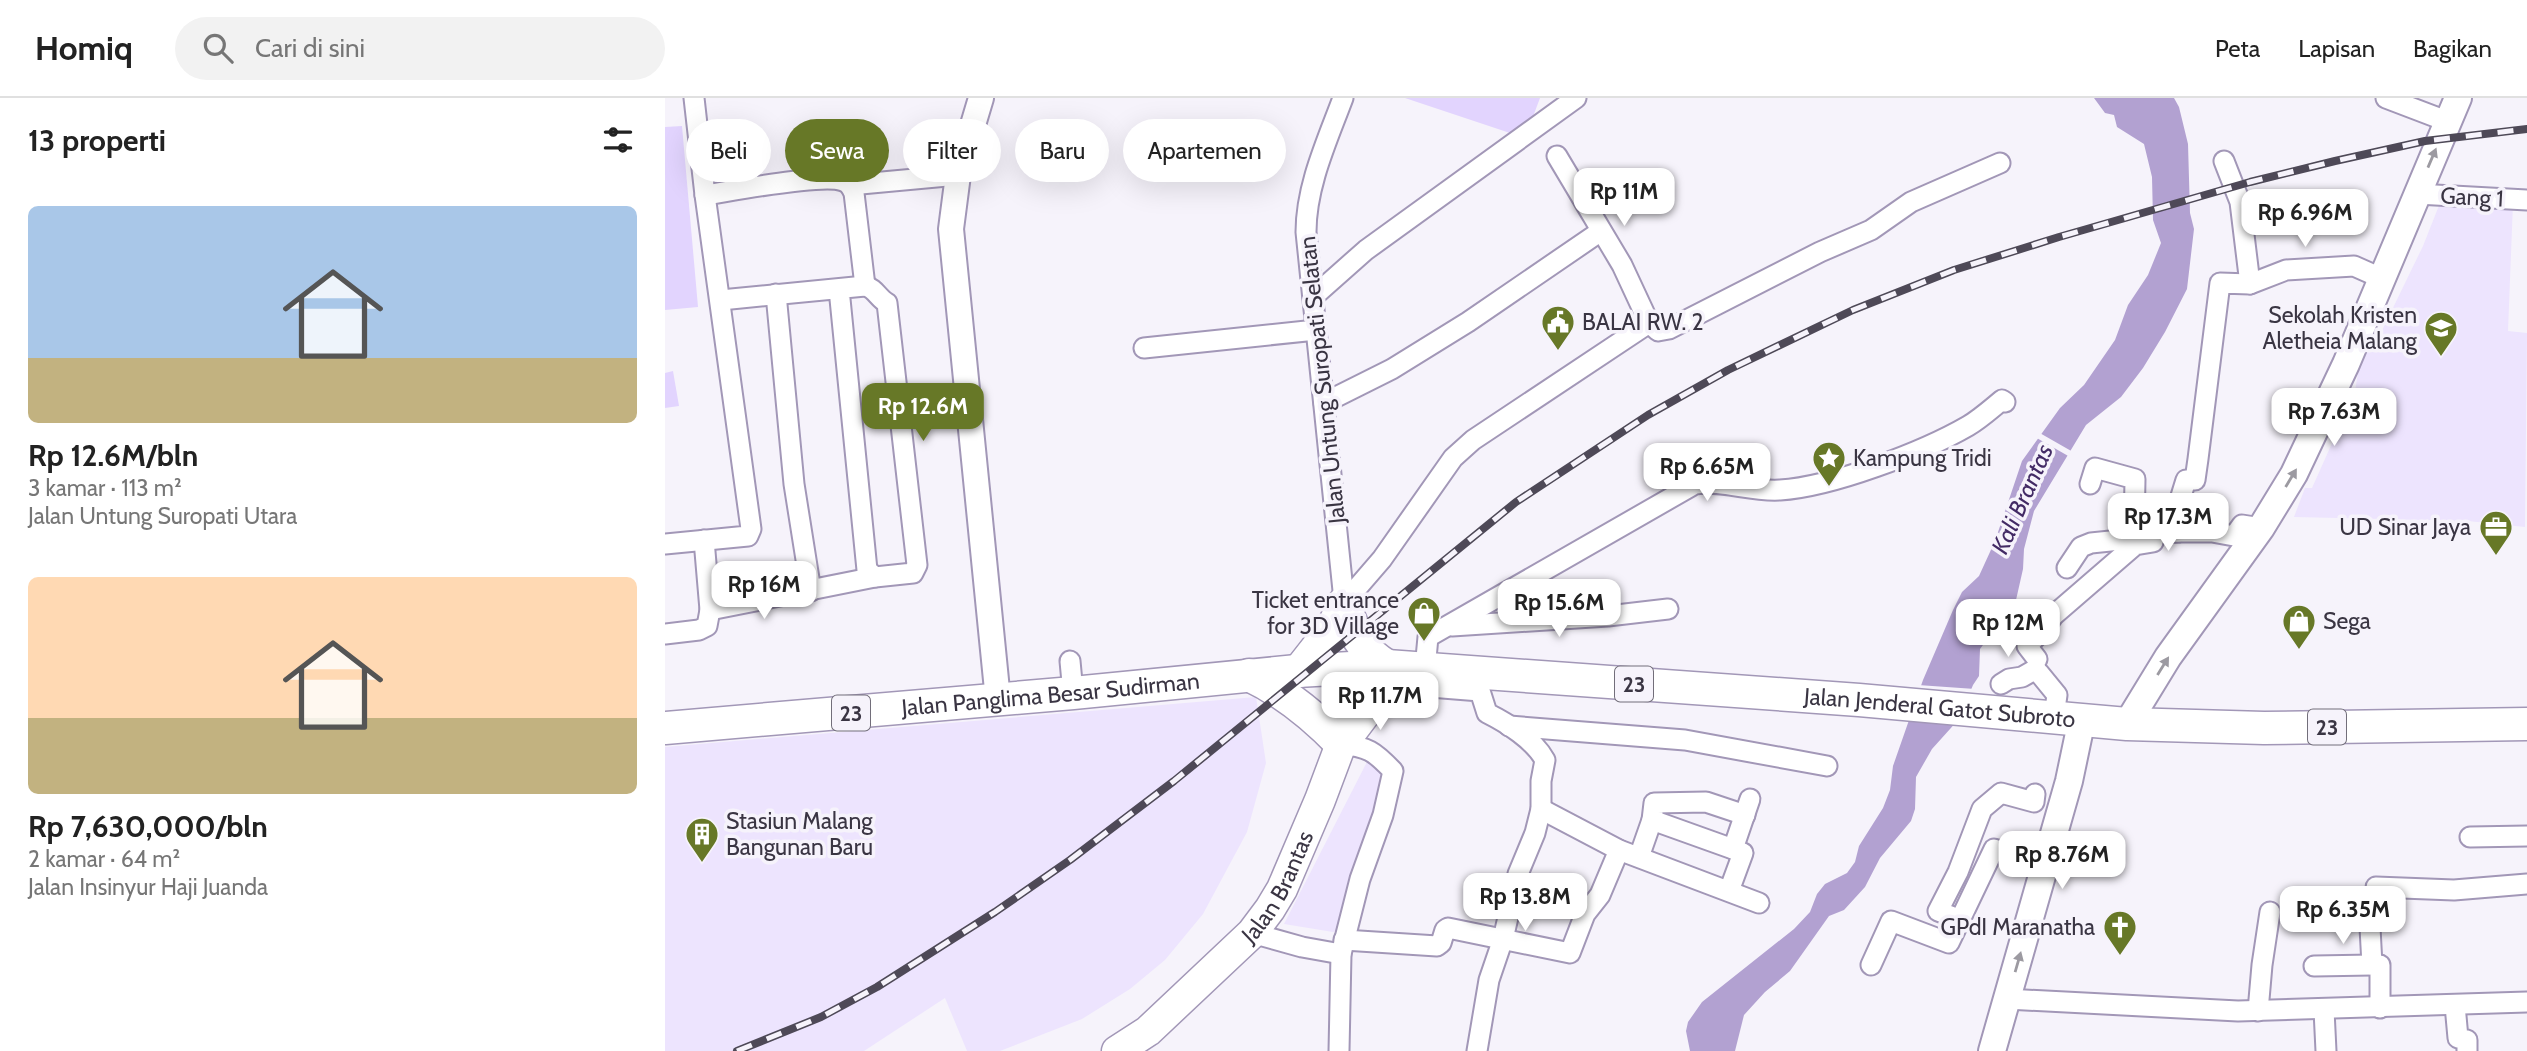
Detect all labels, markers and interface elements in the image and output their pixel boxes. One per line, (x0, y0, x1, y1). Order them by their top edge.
search box (175, 17, 665, 80)
text: Homiq (35, 28, 133, 68)
icon: search (199, 29, 237, 67)
text: Cari di sini (255, 32, 365, 64)
text: Peta (2215, 34, 2260, 63)
text: Lapisan (2298, 34, 2375, 63)
text: Bagikan (2413, 34, 2492, 63)
chip: Beli (686, 119, 771, 182)
chip: Sewa (785, 119, 889, 182)
chip: Filter (903, 119, 1001, 182)
chip: Baru (1015, 119, 1109, 182)
chip: Apartemen (1123, 119, 1286, 182)
icon: filters (599, 121, 637, 159)
text: 13 properti (28, 122, 166, 159)
one-way arrow (2426, 148, 2438, 168)
pin: Rp 11M (1567, 169, 1681, 228)
text: Rp 11M (1590, 177, 1658, 205)
street label: Gang 1 (2440, 181, 2504, 213)
pin: Rp 6.96M (2233, 190, 2377, 249)
text: Rp 6.96M (2257, 198, 2353, 226)
street label: Jalan Untung Suropati Selatan (1293, 235, 1351, 526)
icon: home (270, 251, 396, 377)
place label: Sekolah Kristen Aletheia Malang (2262, 301, 2418, 355)
public building icon: BALAI RW. 2 (1539, 303, 1577, 352)
place label: BALAI RW. 2 (1582, 308, 1704, 336)
school or university icon: Sekolah Kristen Aletheia Malang (2422, 309, 2460, 358)
pin: Rp 12.6M (851, 384, 995, 443)
pin: Rp 7.63M (2262, 388, 2406, 448)
text: Rp 12.6M (878, 392, 968, 420)
text: Rp 7.63M (2287, 397, 2381, 425)
text: Rp 12.6M/bln (28, 437, 198, 474)
place icon: Kampung Tridi (1810, 439, 1848, 488)
water label: Kali Brantas (1985, 440, 2059, 558)
pin: Rp 6.65M (1635, 444, 1779, 503)
place label: Kampung Tridi (1853, 444, 1992, 472)
text: Rp 6.65M (1659, 452, 1755, 480)
one-way arrow (2285, 469, 2297, 488)
text: 3 kamar · 113 m² (28, 474, 182, 502)
pin: Rp 17.3M (2096, 494, 2240, 553)
text: Jalan Untung Suropati Utara (28, 502, 297, 530)
text: Rp 17.3M (2124, 502, 2212, 530)
office icon: UD Sinar Jaya (2477, 508, 2515, 557)
place label: UD Sinar Jaya (2339, 513, 2471, 541)
pin: Rp 16M (707, 561, 821, 621)
text: Rp 16M (727, 570, 801, 598)
pin: Rp 15.6M (1487, 580, 1631, 639)
place label: Ticket entrance for 3D Village (1252, 586, 1399, 640)
text: Rp 15.6M (1514, 588, 1604, 616)
shop icon: Ticket entrance for 3D Village (1405, 594, 1443, 643)
pin: Rp 12M (1951, 600, 2065, 659)
shop icon: Sega (2280, 602, 2318, 651)
place label: Sega (2323, 607, 2371, 635)
text: Rp 12M (1972, 608, 2044, 636)
icon: home (270, 622, 396, 748)
one-way arrow (2156, 656, 2169, 675)
road number: 23 (1615, 666, 1653, 702)
street label: Jalan Panglima Besar Sudirman (899, 667, 1201, 722)
pin: Rp 11.7M (1308, 672, 1452, 732)
text: Rp 11.7M (1337, 681, 1423, 709)
street label: Jalan Jenderal Gatot Subroto (1802, 682, 2076, 733)
road number: 23 (832, 696, 870, 730)
road number: 23 (2308, 710, 2346, 744)
place label: Stasiun Malang Bangunan Baru (726, 807, 873, 861)
text: Rp 7,630,000/bln (28, 808, 268, 845)
building icon: Stasiun Malang Bangunan Baru (683, 815, 721, 864)
street label: Jalan Brantas (1235, 827, 1319, 950)
pin: Rp 8.76M (1990, 832, 2134, 891)
text: Rp 8.76M (2015, 840, 2109, 868)
text: 2 kamar · 64 m² (28, 845, 180, 873)
text: Jalan Insinyur Haji Juanda (28, 873, 268, 901)
pin: Rp 13.8M (1453, 874, 1597, 933)
text: Rp 13.8M (1479, 882, 1571, 910)
pin: Rp 6.35M (2271, 886, 2415, 946)
text: Rp 6.35M (2296, 895, 2390, 923)
church icon: GPdI Maranatha (2101, 908, 2139, 957)
place label: GPdI Maranatha (1941, 913, 2095, 941)
one-way arrow (2013, 951, 2024, 973)

